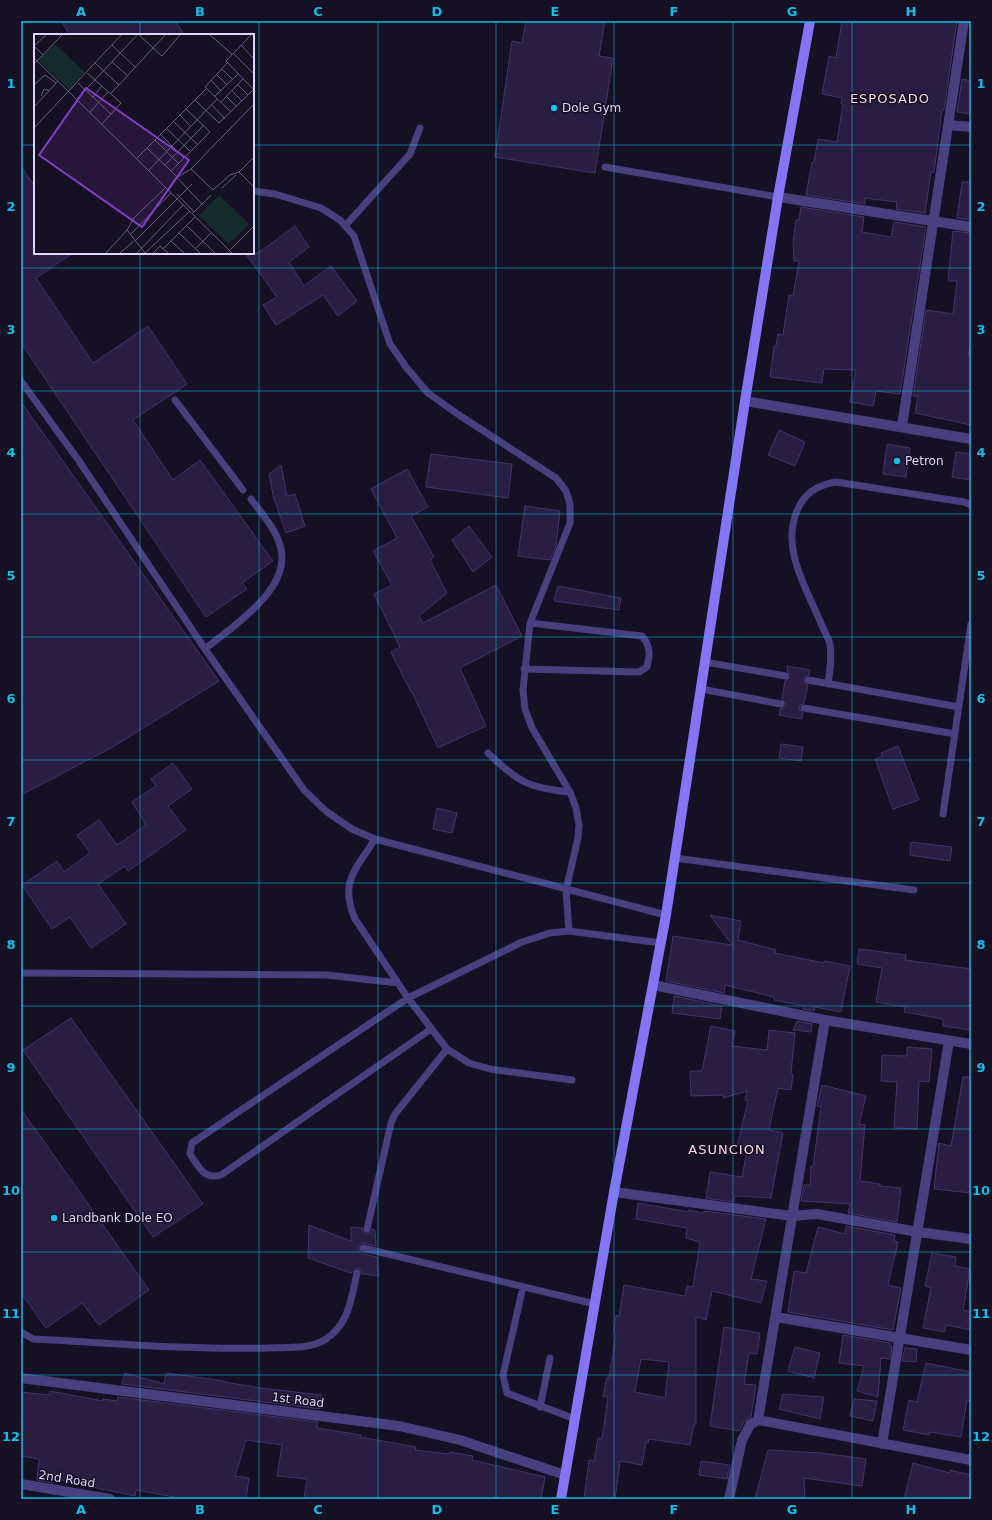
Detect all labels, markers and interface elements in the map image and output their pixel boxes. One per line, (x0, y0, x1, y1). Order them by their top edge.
text: A (76, 4, 86, 19)
text: B (195, 4, 205, 19)
text: C (313, 4, 323, 19)
text: D (432, 4, 443, 19)
text: E (551, 4, 559, 19)
text: F (670, 4, 678, 19)
text: G (787, 4, 797, 19)
text: H (906, 4, 916, 19)
inset map (34, 34, 254, 254)
text: 1 (6, 76, 16, 91)
text: 1 (976, 76, 986, 91)
district label: ESPOSADO (850, 91, 930, 106)
place label: Dole Gym (562, 101, 621, 115)
marker: Dole Gym (549, 103, 559, 113)
text: 2 (6, 199, 16, 214)
text: 2 (976, 199, 986, 214)
text: 3 (6, 322, 16, 337)
text: 3 (976, 322, 986, 337)
text: 4 (6, 445, 16, 460)
text: 4 (976, 445, 986, 460)
place label: Petron (905, 454, 944, 468)
marker: Petron (892, 456, 902, 466)
text: 5 (6, 568, 16, 583)
text: 5 (976, 568, 986, 583)
text: 6 (6, 691, 16, 706)
text: 6 (976, 691, 986, 706)
text: 7 (6, 814, 16, 829)
text: 7 (976, 814, 986, 829)
text: 8 (6, 937, 16, 952)
text: 8 (976, 937, 986, 952)
text: 9 (6, 1060, 16, 1075)
text: 9 (976, 1060, 986, 1075)
district label: ASUNCION (688, 1142, 766, 1157)
text: 10 (2, 1183, 20, 1198)
text: 10 (972, 1183, 990, 1198)
place label: Landbank Dole EO (62, 1211, 173, 1225)
marker: Landbank Dole EO (49, 1213, 59, 1223)
text: 11 (2, 1306, 20, 1321)
text: 11 (972, 1306, 990, 1321)
street label: 1st Road (271, 1390, 325, 1410)
text: 12 (2, 1429, 20, 1444)
text: 12 (972, 1429, 990, 1444)
street label: 2nd Road (38, 1468, 96, 1490)
text: A (76, 1502, 86, 1517)
text: B (195, 1502, 205, 1517)
text: C (313, 1502, 323, 1517)
text: D (432, 1502, 443, 1517)
text: E (551, 1502, 559, 1517)
text: F (670, 1502, 678, 1517)
text: G (787, 1502, 797, 1517)
text: H (906, 1502, 916, 1517)

